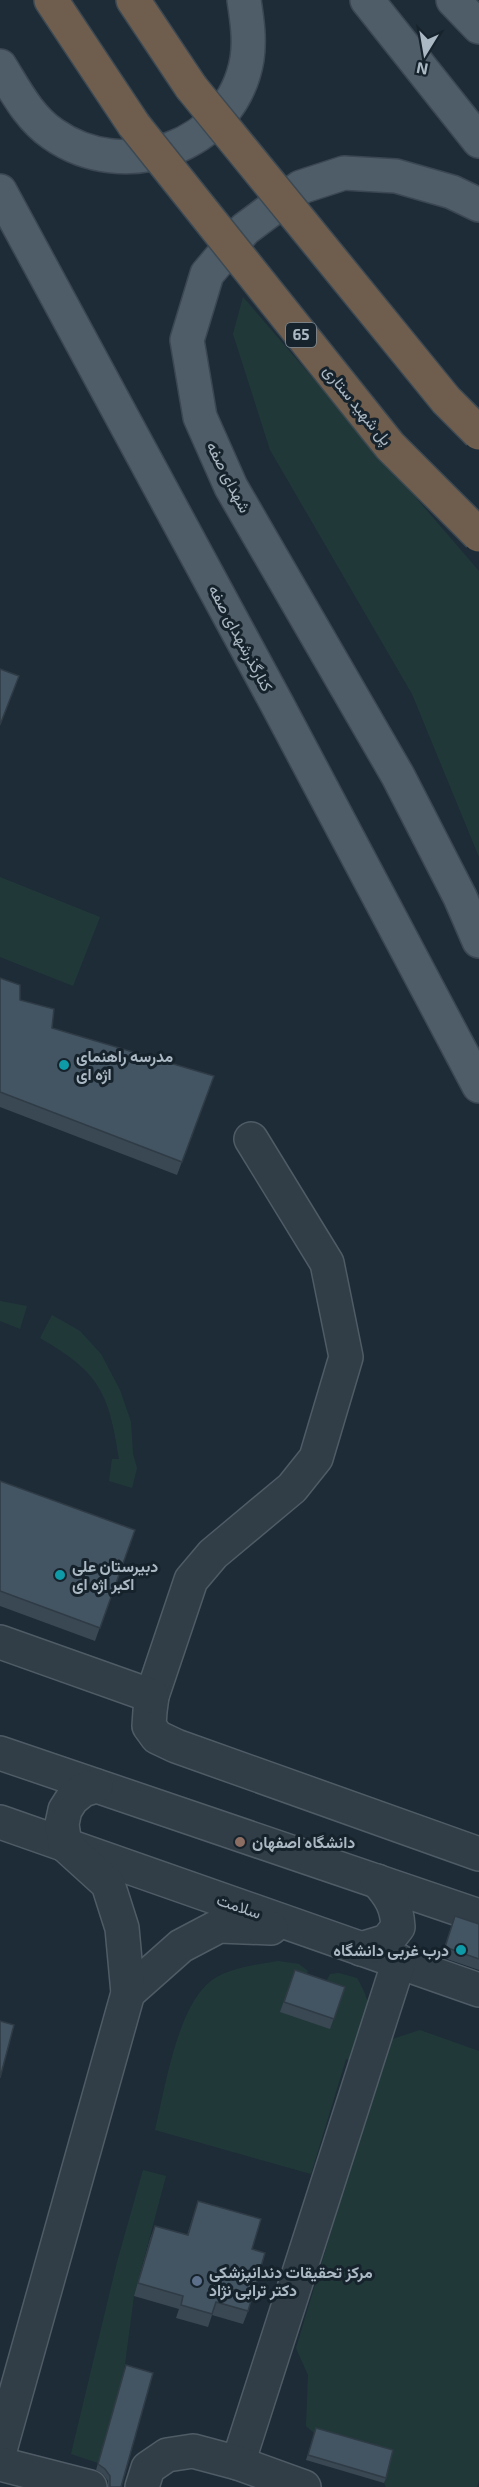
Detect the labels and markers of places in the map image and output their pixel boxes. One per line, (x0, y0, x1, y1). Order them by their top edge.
place label: مدرسه راهنمای اژه ای (76, 1046, 174, 1085)
marker: مدرسه راهنمای اژه ای (57, 1058, 71, 1072)
place label: دبیرستان علی اکبر اژه ای (72, 1556, 158, 1595)
marker: دبیرستان علی اکبر اژه ای (53, 1568, 67, 1582)
place label: دانشگاه اصفهان (252, 1832, 355, 1853)
marker: دانشگاه اصفهان (233, 1835, 247, 1849)
place label: درب غربی دانشگاه (333, 1940, 449, 1961)
marker: درب غربی دانشگاه (454, 1943, 468, 1957)
place label: مرکز تحقیقات دندانپزشکی دکتر ترابی نژاد (209, 2262, 373, 2301)
marker: مرکز تحقیقات دندانپزشکی دکتر ترابی نژاد (190, 2274, 204, 2288)

